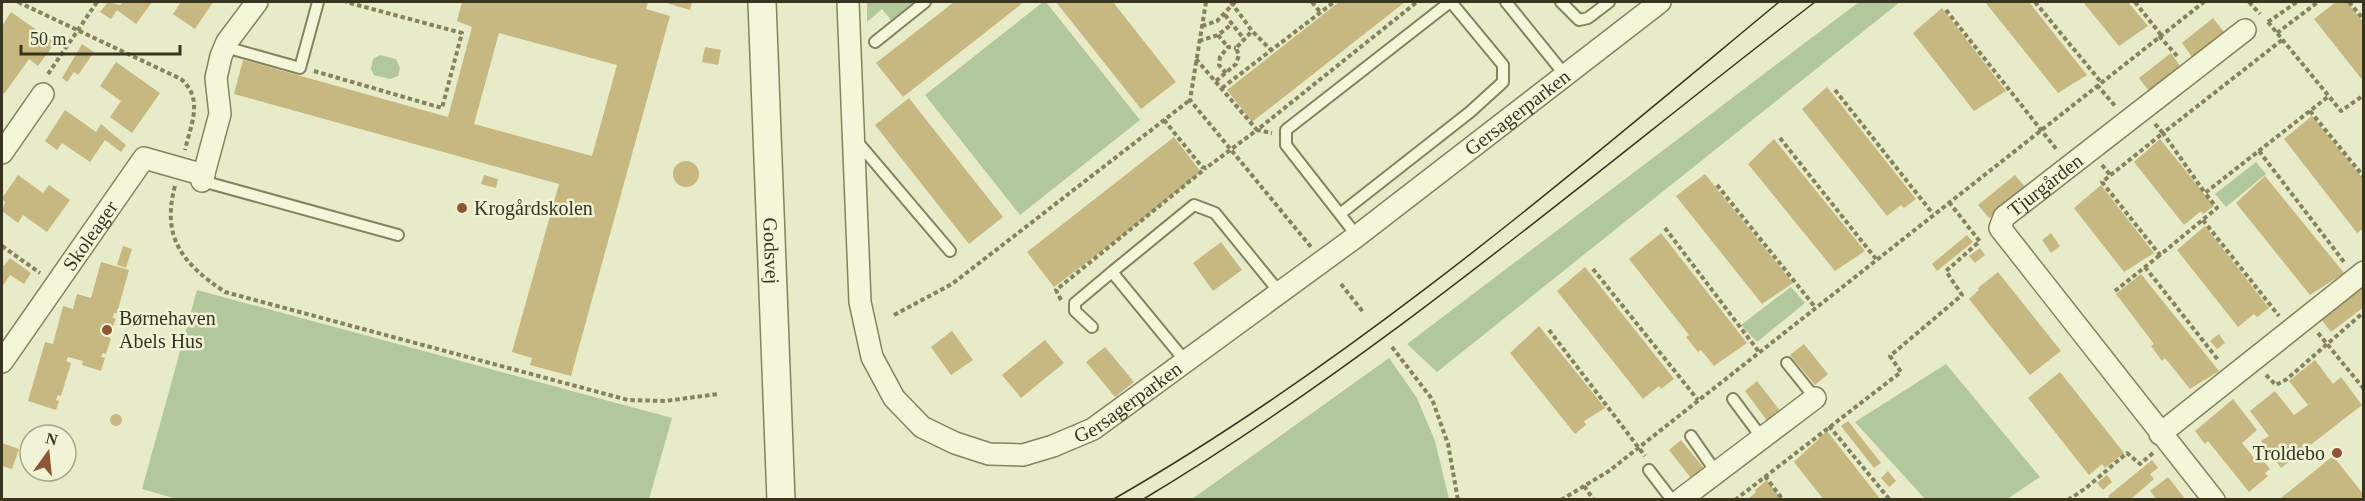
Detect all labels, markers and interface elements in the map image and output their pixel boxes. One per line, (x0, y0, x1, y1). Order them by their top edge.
scale bar (21, 18, 180, 56)
text: 50 m (30, 29, 67, 49)
street label: Gersagerparken (1460, 65, 1574, 160)
street label: Tjurgården (2004, 149, 2087, 221)
street label: Skoleager (58, 196, 122, 275)
place label: Krogårdskolen (474, 197, 593, 220)
marker: Krogårdskolen (455, 201, 469, 215)
street label: Godsvej (759, 217, 784, 285)
place label: Børnehaven Abels Hus (119, 307, 216, 352)
marker: Børnehaven Abels Hus (100, 323, 114, 337)
street label: Gersagerparken (1070, 357, 1186, 447)
north arrow (18, 423, 78, 483)
text: N (44, 429, 60, 449)
place label: Troldebo (2252, 442, 2325, 464)
marker: Troldebo (2330, 446, 2344, 460)

